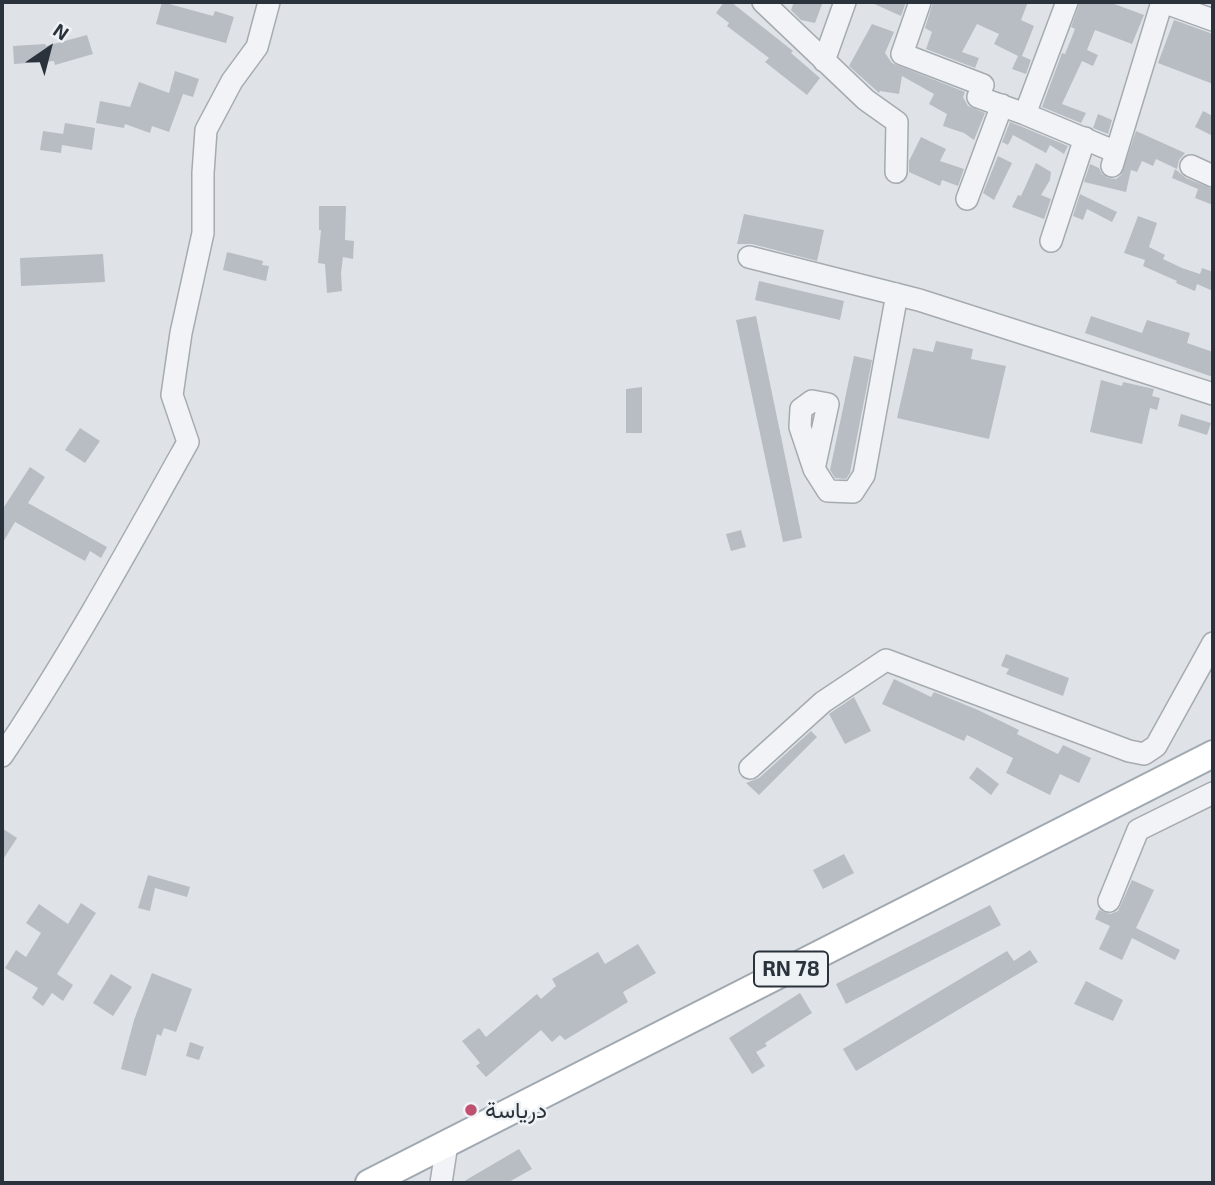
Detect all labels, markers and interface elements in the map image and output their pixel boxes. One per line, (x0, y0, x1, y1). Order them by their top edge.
north arrow (14, 14, 84, 84)
text: N (49, 18, 74, 45)
road number: RN 78 (754, 951, 828, 986)
place label: درياسة (485, 1096, 547, 1124)
marker: درياسة (463, 1102, 479, 1118)

